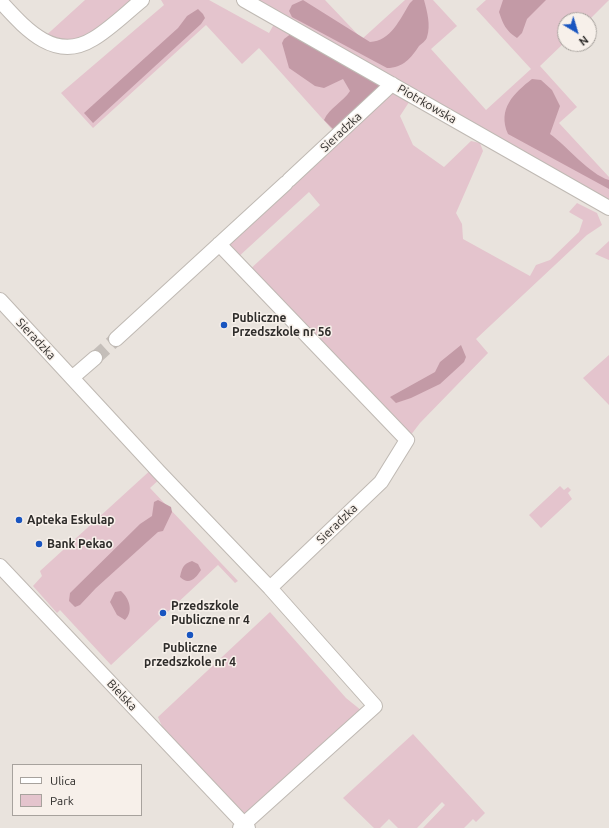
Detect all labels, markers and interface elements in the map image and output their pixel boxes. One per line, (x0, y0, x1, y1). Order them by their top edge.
north arrow (557, 12, 597, 52)
text: N (577, 33, 591, 48)
street label: Piotrkowska (395, 81, 459, 127)
street label: Sieradzka (317, 109, 365, 155)
place label: Publiczne Przedszkole nr 56 (232, 311, 331, 339)
street label: Sieradzka (13, 315, 59, 363)
marker: Publiczne Przedszkole nr 56 (219, 320, 229, 330)
street label: Sieradzka (314, 501, 360, 547)
place label: Apteka Eskulap (27, 513, 114, 527)
marker: Apteka Eskulap (14, 515, 24, 525)
place label: Bank Pekao (47, 537, 113, 551)
marker: Bank Pekao (34, 539, 44, 549)
place label: Przedszkole Publiczne nr 4 (171, 599, 250, 627)
marker: Przedszkole Publiczne nr 4 (158, 608, 168, 618)
marker: Publiczne przedszkole nr 4 (185, 630, 195, 640)
place label: Publiczne przedszkole nr 4 (144, 641, 236, 669)
street label: Bielska (104, 676, 140, 714)
legend (12, 764, 142, 816)
text: Ulica (50, 774, 76, 787)
text: Park (50, 794, 74, 807)

